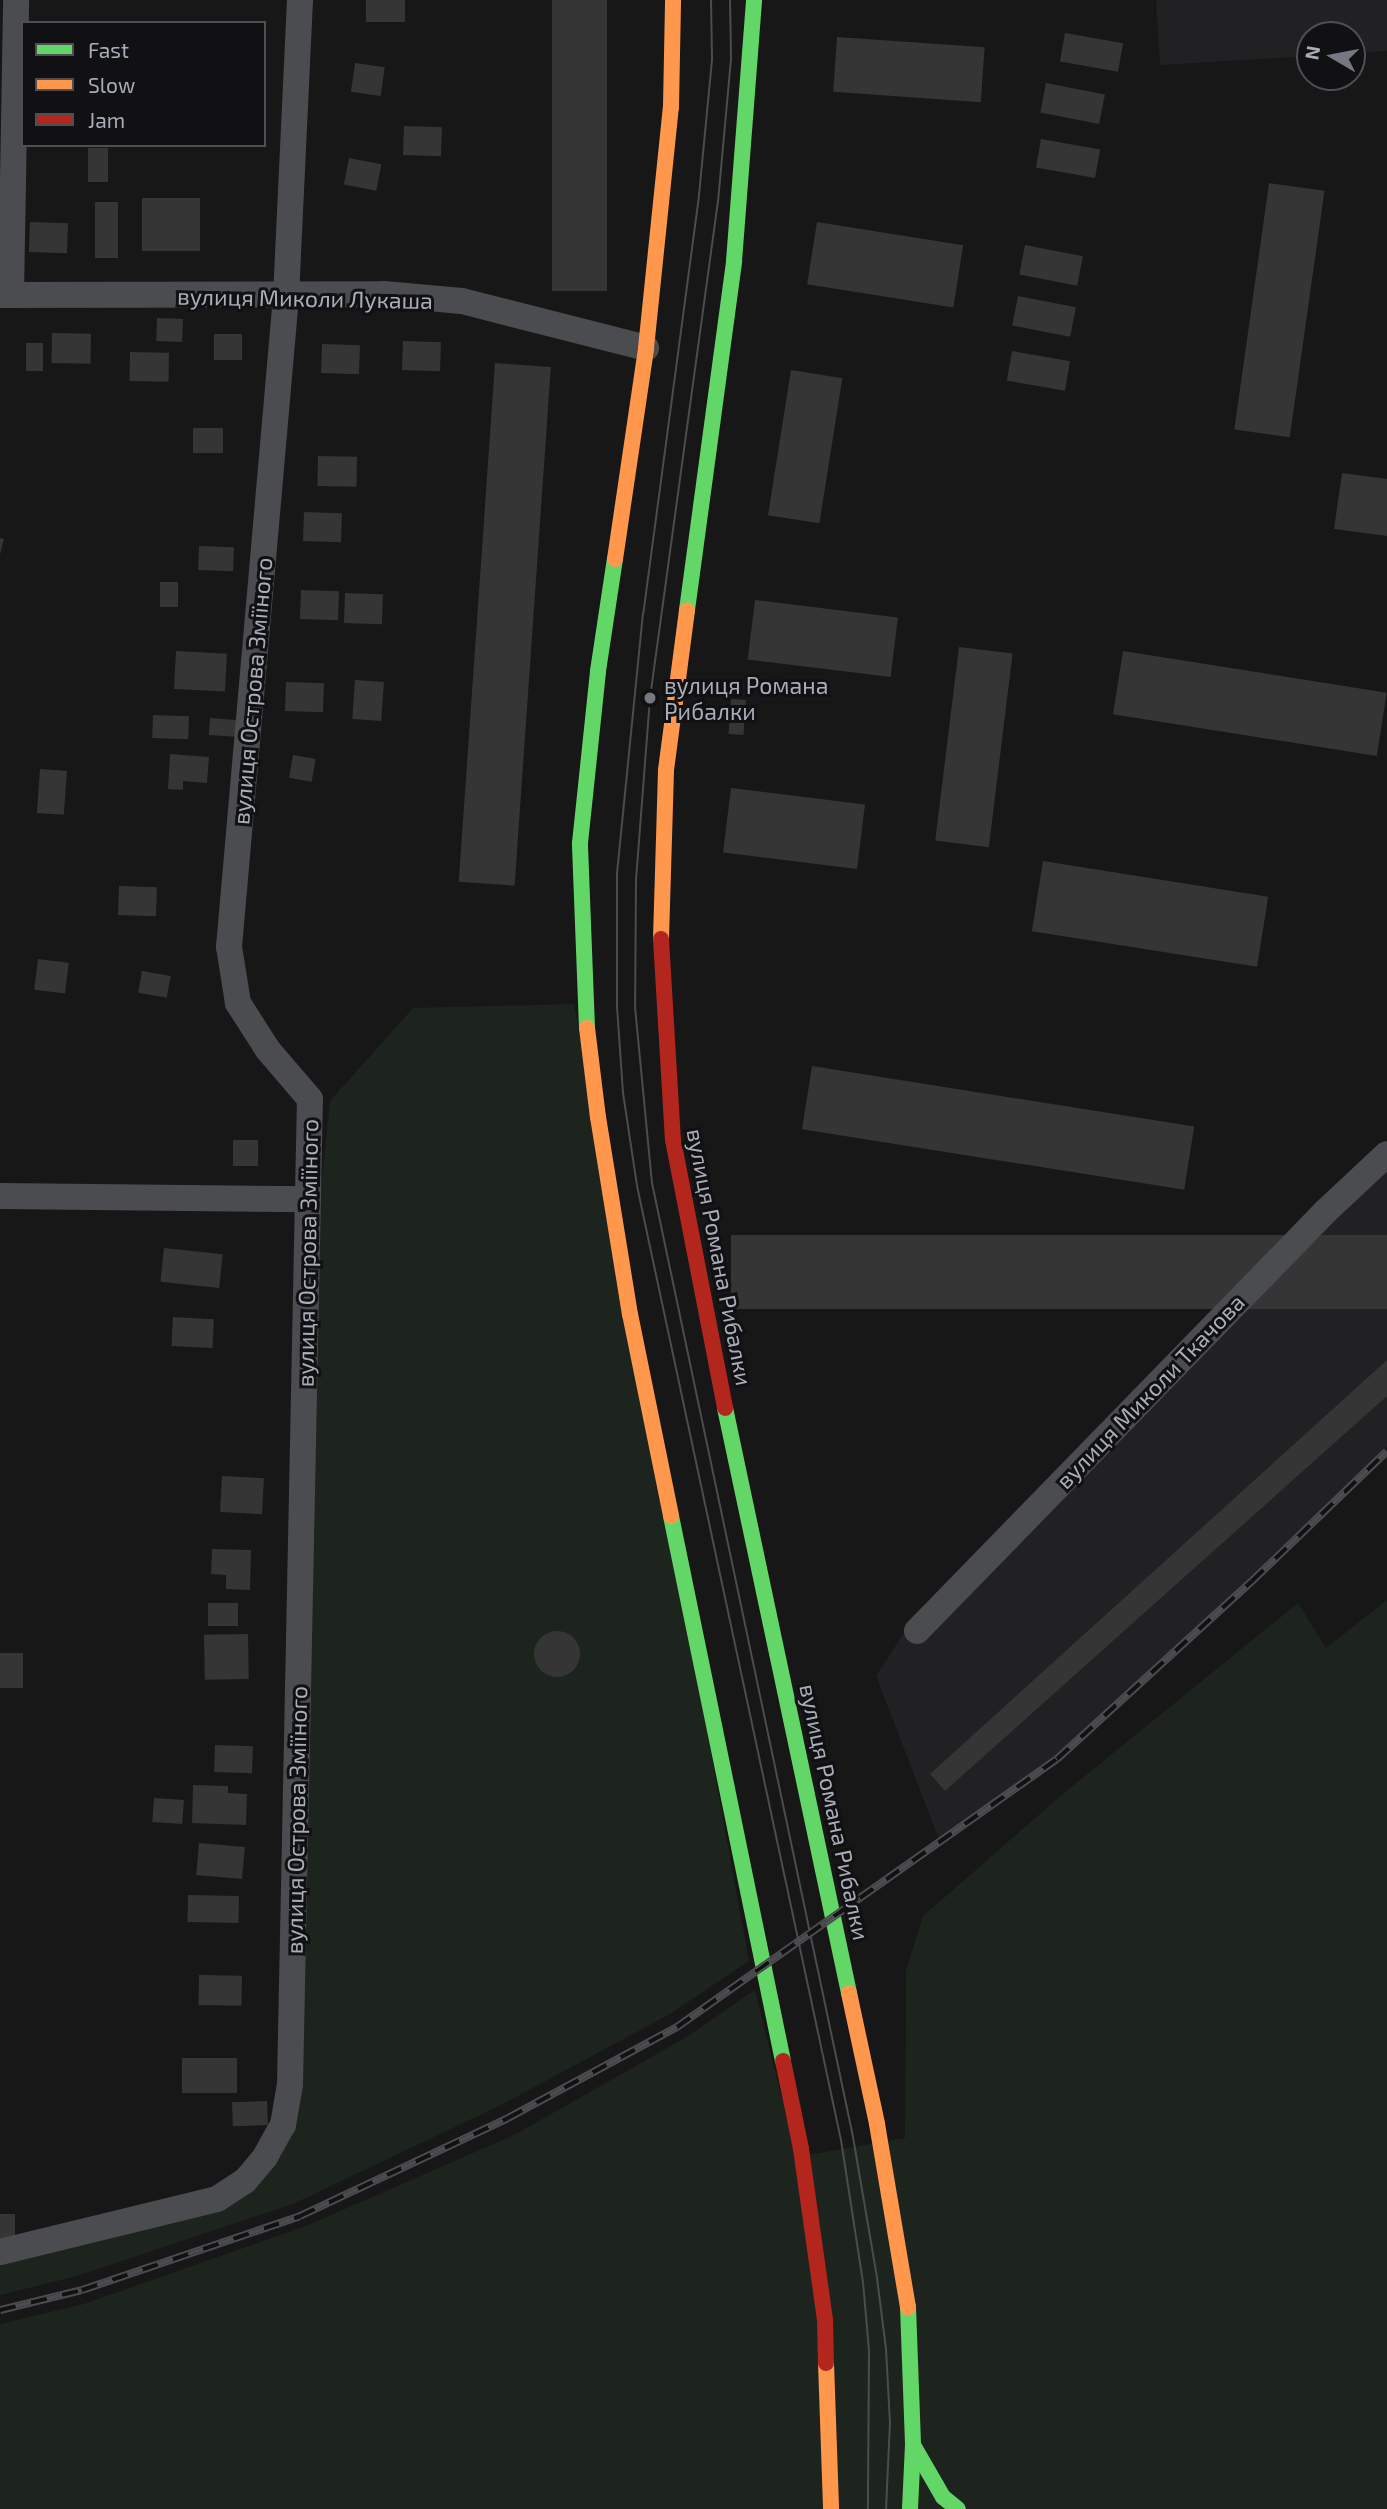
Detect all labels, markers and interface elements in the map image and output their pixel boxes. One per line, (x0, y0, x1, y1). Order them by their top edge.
legend (21, 21, 266, 147)
north arrow (1296, 21, 1366, 91)
text: Fast (88, 37, 129, 62)
text: N (1299, 44, 1324, 61)
text: Slow (88, 72, 135, 97)
text: Jam (88, 107, 125, 132)
street label: вулиця Миколи Лукаша (177, 282, 433, 314)
street label: вулиця Острова Зміїного (227, 556, 277, 826)
place label: вулиця Романа Рибалки (664, 671, 828, 725)
marker: вулиця Романа Рибалки (642, 690, 658, 706)
street label: вулиця Острова Зміїного (291, 1119, 323, 1387)
street label: вулиця Романа Рибалки (682, 1126, 758, 1388)
street label: вулиця Миколи Ткачова (1050, 1288, 1250, 1494)
street label: вулиця Романа Рибалки (794, 1681, 876, 1943)
street label: вулиця Острова Зміїного (280, 1686, 312, 1954)

